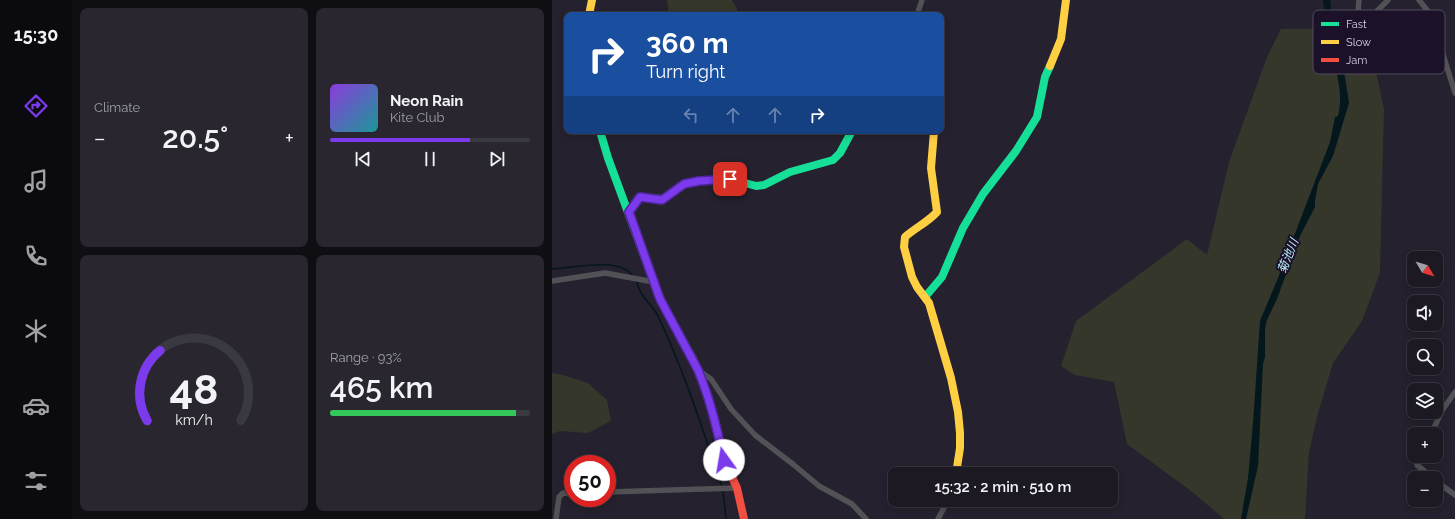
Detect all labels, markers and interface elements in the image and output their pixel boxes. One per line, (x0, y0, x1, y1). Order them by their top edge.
legend (1313, 10, 1445, 74)
text: Fast (1346, 18, 1367, 31)
text: 15:30 (14, 24, 58, 45)
text: 360 m (646, 27, 729, 60)
icon: right (580, 28, 632, 80)
text: Slow (1346, 36, 1371, 49)
text: Jam (1346, 54, 1367, 67)
text: Turn right (646, 61, 725, 82)
icon: directions (22, 92, 50, 120)
text: Neon Rain (390, 92, 463, 110)
text: Climate (94, 100, 140, 115)
icon: left (680, 104, 702, 126)
icon: ahead (722, 104, 744, 126)
icon: ahead (764, 104, 786, 126)
icon: right (806, 104, 828, 126)
text: Kite Club (390, 110, 445, 125)
text: 20.5° (162, 120, 228, 155)
text: − (94, 125, 106, 151)
text: + (285, 125, 294, 151)
icon: previous (352, 148, 374, 170)
icon: pause (419, 148, 441, 170)
icon: next (486, 148, 508, 170)
pin (713, 162, 747, 196)
icon: music (22, 167, 50, 195)
icon: arrive (719, 168, 741, 190)
water label: 菊池川 (1275, 235, 1302, 275)
icon: phone (22, 242, 50, 270)
north arrow (1407, 251, 1443, 287)
map controls (1407, 251, 1443, 507)
button: sound (1407, 295, 1443, 331)
icon: climate (22, 317, 50, 345)
button: search (1407, 339, 1443, 375)
text: Range · 93% (330, 350, 402, 365)
text: 48 (170, 365, 218, 414)
text: 465 km (330, 370, 433, 405)
button: layers (1407, 383, 1443, 419)
icon: car (22, 392, 50, 420)
text: km/h (175, 411, 213, 427)
button: + (1407, 427, 1443, 463)
position arrow (703, 439, 745, 481)
speed limit sign: 50 (564, 455, 616, 507)
icon: filters (22, 467, 50, 495)
button: − (1407, 471, 1443, 507)
text: 15:32 · 2 min · 510 m (935, 478, 1071, 496)

